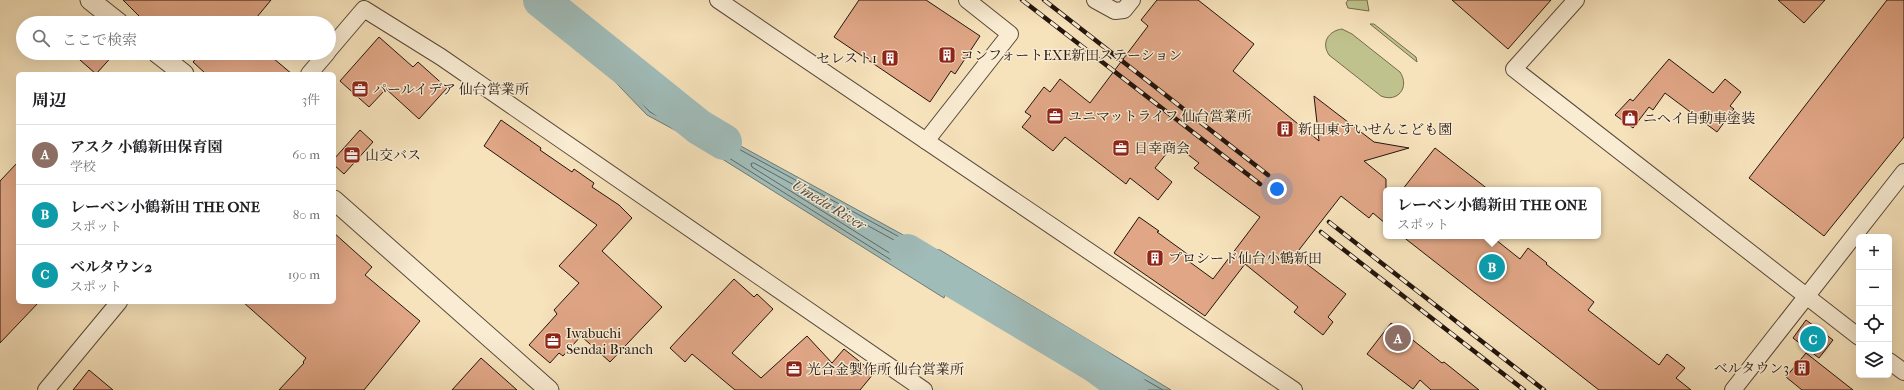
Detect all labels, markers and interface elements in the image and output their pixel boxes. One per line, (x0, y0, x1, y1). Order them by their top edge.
search box (16, 16, 336, 60)
icon: search (30, 27, 52, 49)
text: ここで検索 (62, 31, 137, 49)
building icon: コンフォートEXE新田ステーション (937, 45, 957, 65)
place label: コンフォートEXE新田ステーション (960, 47, 1182, 64)
building icon: セレスト1 (880, 48, 900, 68)
place label: セレスト1 (816, 50, 877, 67)
office icon: パールイデア 仙台営業所 (350, 79, 370, 99)
place label: パールイデア 仙台営業所 (373, 81, 529, 98)
text: 周辺 (32, 90, 66, 110)
text: 3件 (302, 92, 320, 107)
office icon: ユニマットライフ 仙台営業所 (1045, 106, 1065, 126)
place label: ユニマットライフ 仙台営業所 (1068, 108, 1252, 125)
shop icon: ニヘイ自動車塗装 (1620, 108, 1640, 128)
place label: ニヘイ自動車塗装 (1643, 110, 1755, 127)
building icon: 新田東すいせんこども園 (1275, 119, 1295, 139)
place label: 新田東すいせんこども園 (1298, 121, 1452, 138)
text: アスク 小鶴新田保育園 (70, 138, 223, 156)
office icon: 日幸商会 (1111, 138, 1131, 158)
place label: 日幸商会 (1134, 140, 1190, 157)
office icon: 山交バス (342, 145, 362, 165)
text: A (41, 147, 49, 162)
text: 60 m (292, 147, 320, 162)
place label: 山交バス (365, 147, 421, 164)
text: 学校 (70, 159, 96, 174)
water label: Umeda River (789, 176, 870, 235)
your location (1267, 179, 1287, 199)
popup (1383, 187, 1601, 239)
text: レーベン小鶴新田 THE ONE (1397, 196, 1587, 214)
text: レーベン小鶴新田 THE ONE (70, 198, 260, 216)
text: B (41, 207, 49, 222)
text: 80 m (293, 207, 320, 222)
text: スポット (1397, 217, 1449, 232)
text: スポット (70, 219, 122, 234)
map controls (1856, 234, 1892, 378)
button: + (1856, 234, 1892, 270)
building icon: プロシード仙台小鶴新田 (1145, 248, 1165, 268)
place label: プロシード仙台小鶴新田 (1168, 250, 1322, 267)
pin: B (1479, 252, 1505, 282)
text: ベルタウン2 (70, 258, 152, 276)
text: C (41, 267, 49, 282)
text: 190 m (288, 267, 320, 282)
button: − (1856, 270, 1892, 306)
text: スポット (70, 279, 122, 294)
button: locate (1856, 306, 1892, 342)
pin: A (1385, 323, 1411, 353)
pin: C (1800, 324, 1826, 354)
place label: Iwabuchi Sendai Branch (566, 325, 653, 358)
office icon: Iwabuchi Sendai Branch (543, 331, 563, 351)
button: layers (1856, 342, 1892, 378)
building icon: ベルタウン3 (1792, 358, 1812, 378)
office icon: 光合金製作所 仙台営業所 (784, 359, 804, 379)
place label: ベルタウン3 (1714, 360, 1789, 377)
place label: 光合金製作所 仙台営業所 (807, 361, 964, 378)

